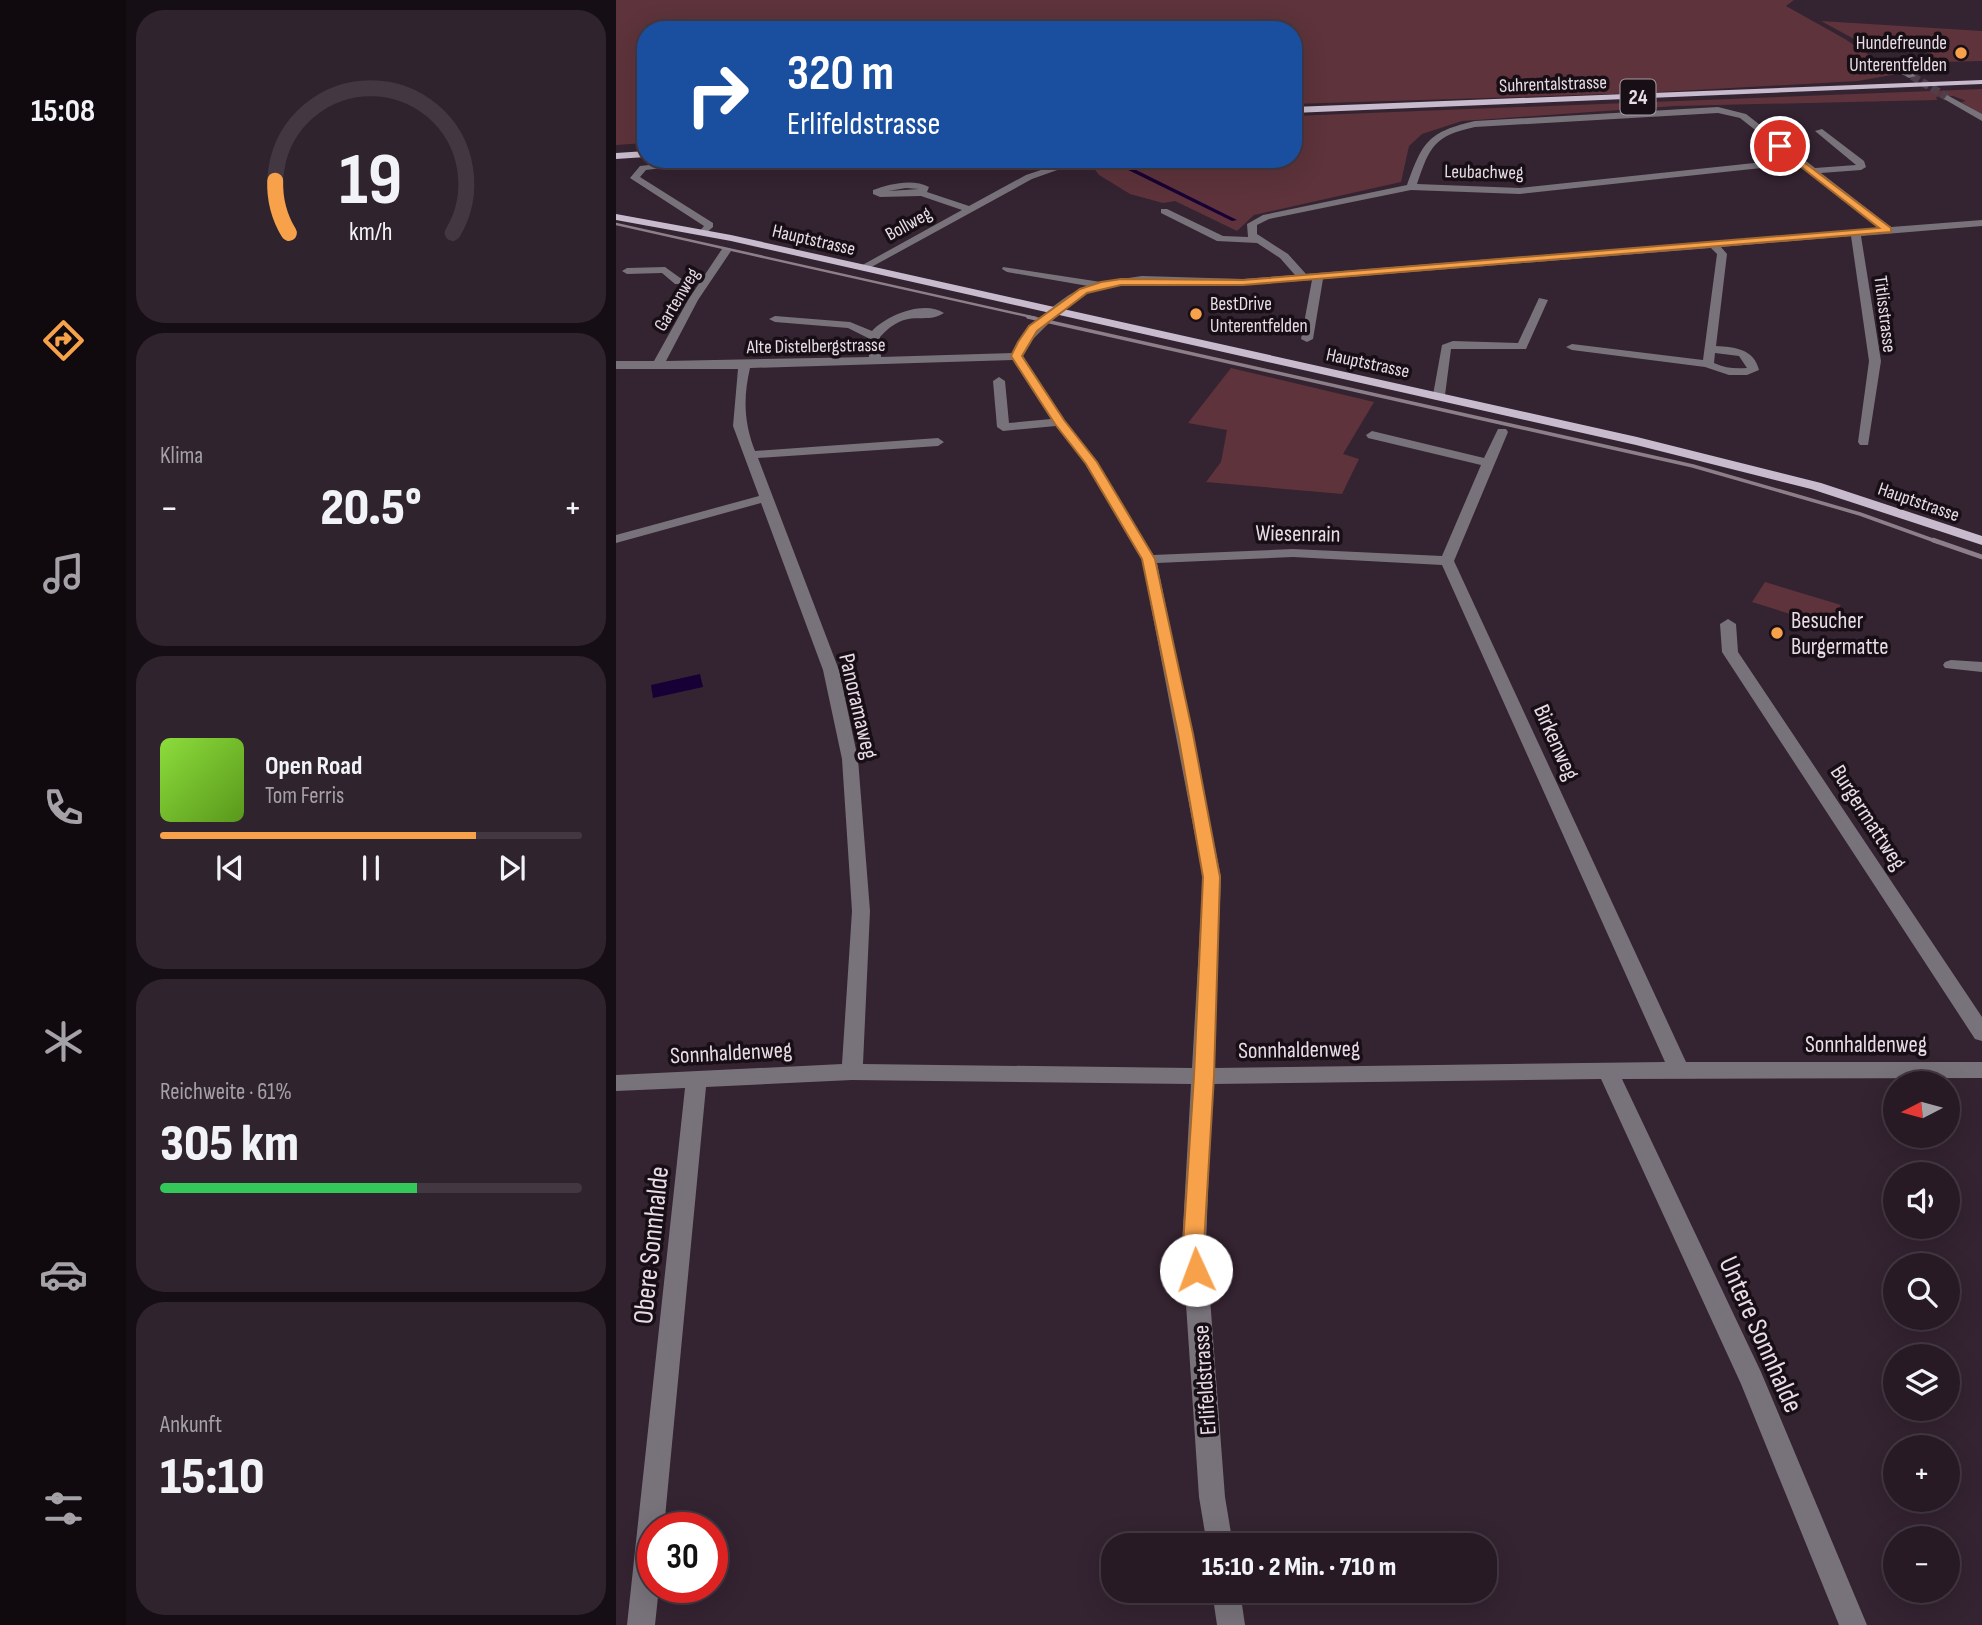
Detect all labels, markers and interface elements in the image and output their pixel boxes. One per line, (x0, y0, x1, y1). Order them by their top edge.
place label: Hundefreunde Unterentfelden (1849, 32, 1947, 77)
text: 320 m (787, 45, 894, 104)
marker: Hundefreunde Unterentfelden (1953, 45, 1969, 61)
icon: right (672, 49, 763, 140)
street label: Suhrentalstrasse (1499, 71, 1607, 98)
road number: 24 (1620, 80, 1656, 114)
text: 15:08 (31, 92, 95, 131)
text: Erlifeldstrasse (787, 105, 940, 144)
pin (1750, 116, 1810, 176)
icon: arrive (1761, 127, 1799, 165)
text: 19 (339, 137, 403, 225)
street label: Leubachweg (1444, 160, 1524, 185)
street label: Bollweg (882, 202, 936, 246)
text: km/h (349, 216, 393, 247)
street label: Hauptstrasse (770, 220, 857, 261)
street label: Gartenweg (650, 264, 705, 336)
street label: Titlisstrasse (1868, 274, 1901, 354)
place label: BestDrive Unterentfelden (1210, 293, 1308, 338)
marker: BestDrive Unterentfelden (1188, 306, 1204, 322)
icon: directions (39, 316, 88, 365)
street label: Alte Distelbergstrasse (745, 334, 886, 359)
street label: Hauptstrasse (1324, 343, 1411, 384)
text: Klima (160, 442, 203, 470)
text: 20.5° (320, 477, 422, 540)
street label: Hauptstrasse (1875, 478, 1962, 527)
text: − (160, 486, 179, 531)
text: + (563, 486, 582, 531)
street label: Wiesenrain (1255, 519, 1341, 549)
icon: music (39, 549, 88, 598)
place label: Besucher Burgermatte (1791, 607, 1888, 661)
marker: Besucher Burgermatte (1769, 625, 1785, 641)
street label: Panoramaweg (832, 651, 884, 762)
street label: Birkenweg (1527, 700, 1585, 785)
text: Open Road (265, 751, 362, 782)
street label: Burgermattweg (1824, 760, 1912, 875)
text: Tom Ferris (265, 782, 344, 810)
icon: phone (39, 783, 88, 832)
icon: previous (211, 849, 249, 887)
icon: pause (352, 849, 390, 887)
icon: next (493, 849, 531, 887)
icon: climate (39, 1017, 88, 1066)
street label: Sonnhaldenweg (1805, 1031, 1927, 1059)
street label: Sonnhaldenweg (1238, 1035, 1360, 1065)
street label: Sonnhaldenweg (669, 1036, 793, 1070)
north arrow (1883, 1071, 1960, 1148)
map controls (1883, 1071, 1960, 1603)
text: Reichweite · 61% (160, 1078, 292, 1106)
text: 305 km (160, 1113, 299, 1176)
button: sound (1883, 1162, 1960, 1239)
street label: Obere Sonnhalde (627, 1165, 676, 1326)
position arrow (1159, 1233, 1233, 1307)
icon: car (39, 1250, 88, 1299)
street label: Untere Sonnhalde (1712, 1251, 1810, 1418)
button: search (1883, 1253, 1960, 1330)
street label: Erlifeldstrasse (1187, 1324, 1223, 1436)
button: layers (1883, 1344, 1960, 1421)
text: Ankunft (160, 1411, 222, 1439)
button: + (1883, 1435, 1960, 1512)
text: 15:10 (160, 1446, 264, 1509)
icon: filters (39, 1484, 88, 1533)
speed limit sign: 30 (637, 1512, 728, 1603)
button: − (1883, 1526, 1960, 1603)
text: 15:10 · 2 Min. · 710 m (1202, 1552, 1396, 1583)

